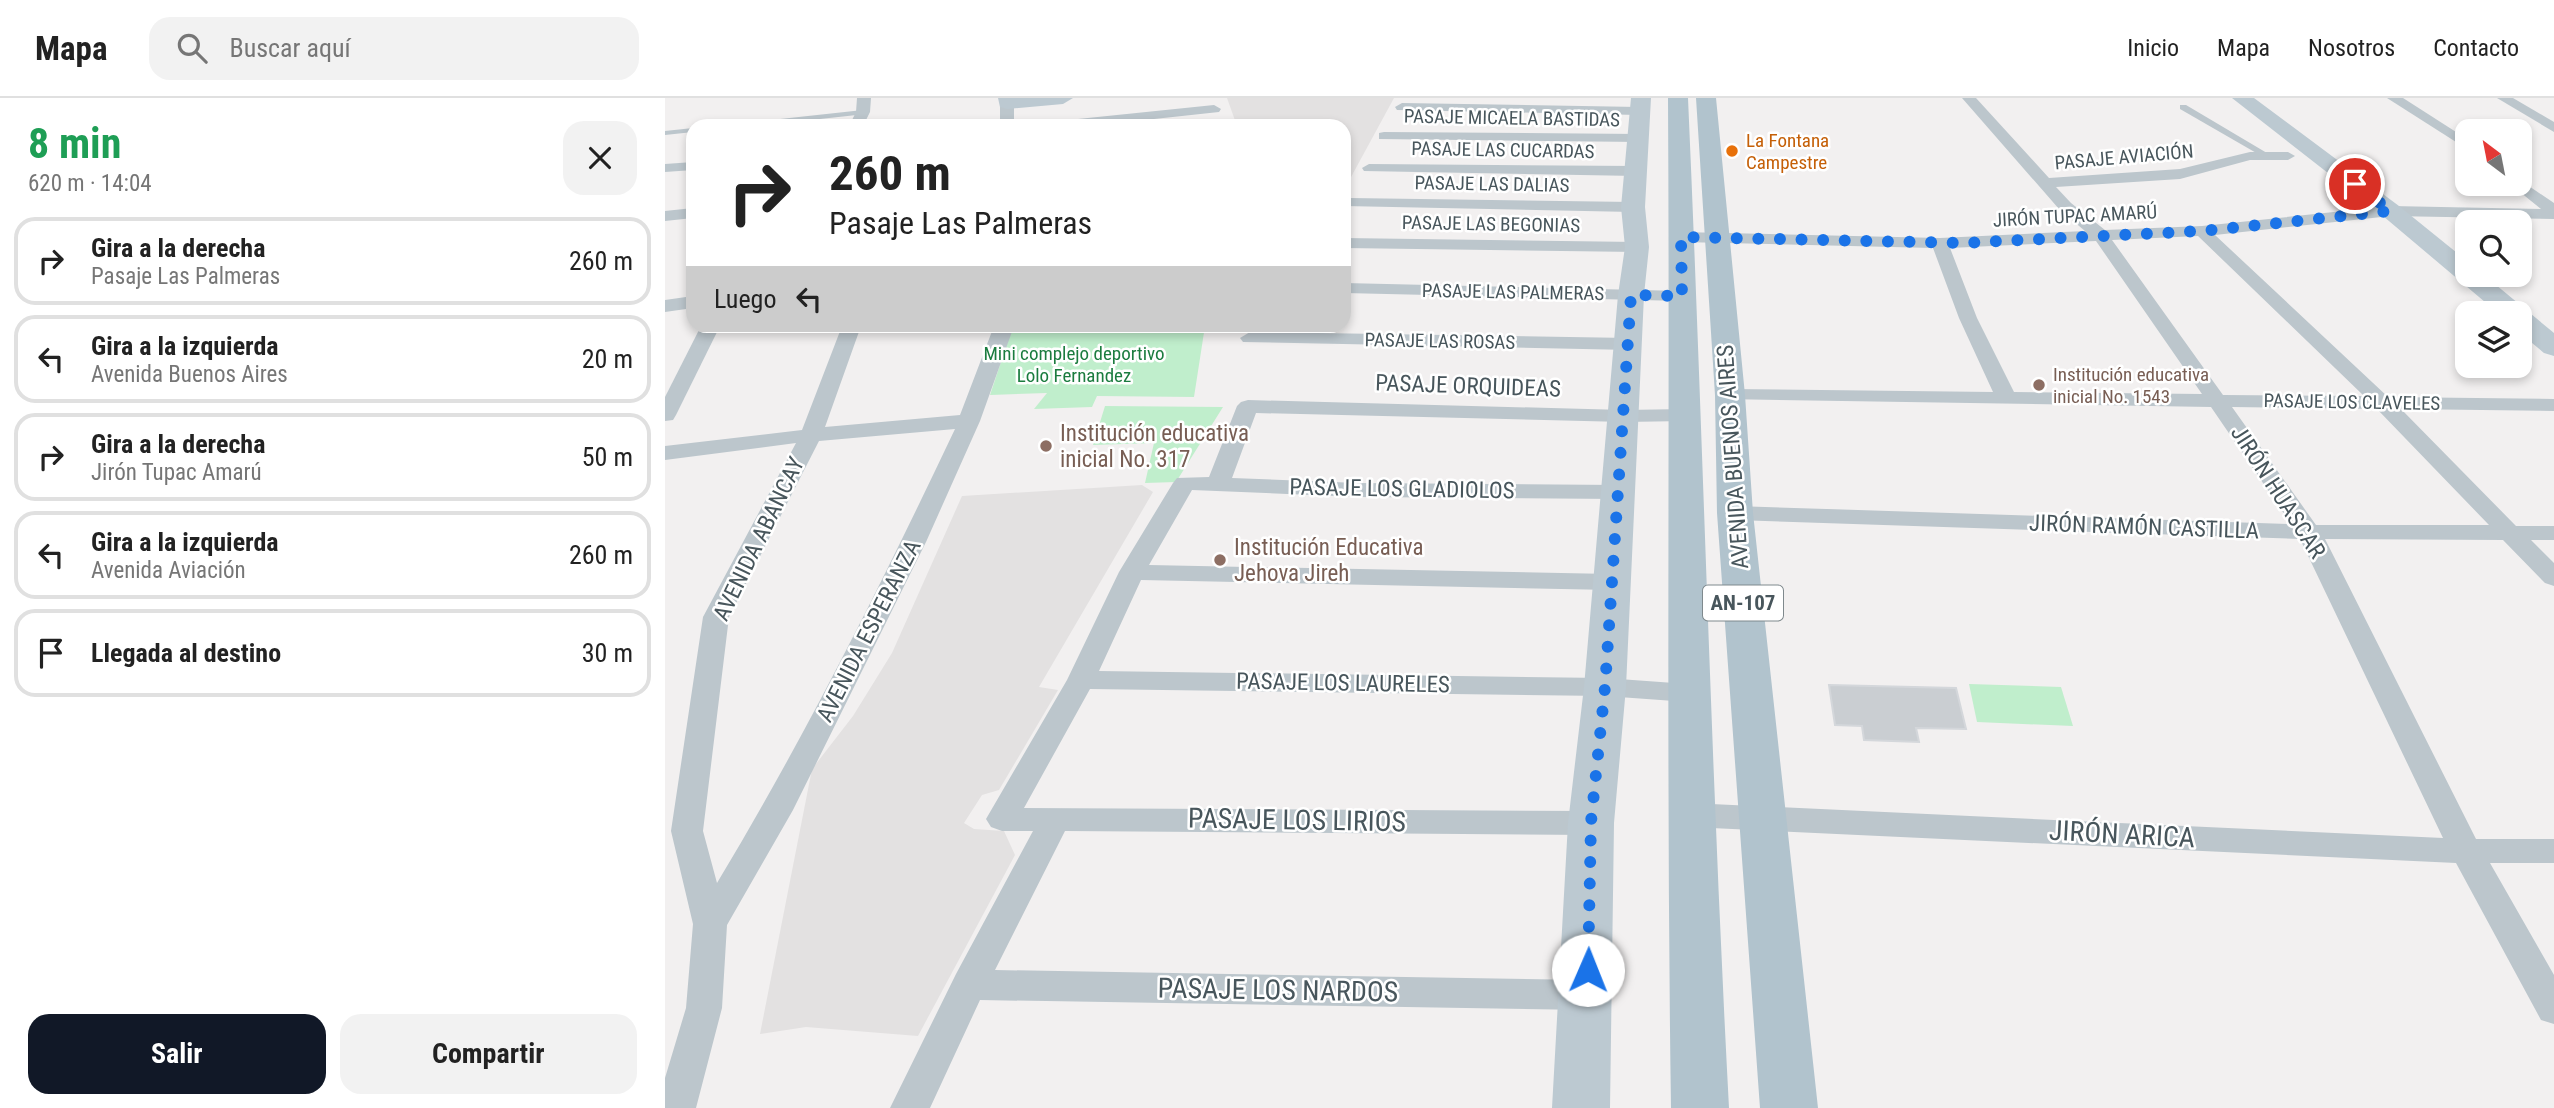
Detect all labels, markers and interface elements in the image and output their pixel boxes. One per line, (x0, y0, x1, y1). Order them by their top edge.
search box (149, 17, 639, 80)
text: Mapa (35, 29, 107, 68)
icon: search (173, 29, 211, 67)
text: Buscar aquí (229, 33, 351, 63)
text: Inicio (2127, 34, 2179, 62)
text: Mapa (2217, 34, 2270, 62)
text: Nosotros (2308, 34, 2395, 62)
text: Contacto (2433, 34, 2519, 62)
street label: PASAJE MICAELA BASTIDAS (1404, 105, 1620, 131)
text: 8 min (28, 119, 121, 168)
north arrow (2455, 119, 2532, 196)
map controls (2455, 119, 2532, 378)
button: close (563, 121, 637, 195)
place label: La Fontana Campestre (1746, 129, 1829, 174)
street label: PASAJE LAS CUCARDAS (1411, 137, 1595, 163)
street label: PASAJE AVIACIÓN (2054, 139, 2194, 175)
marker: La Fontana Campestre (1724, 143, 1740, 159)
text: 260 m (829, 145, 951, 202)
icon: right (714, 147, 805, 238)
pin (2325, 154, 2385, 214)
icon: arrive (2336, 165, 2374, 203)
text: 620 m · 14:04 (28, 170, 152, 197)
street label: PASAJE LAS DALIAS (1414, 171, 1570, 197)
street label: JIRÓN TUPAC AMARÚ (1992, 200, 2158, 232)
text: Pasaje Las Palmeras (829, 204, 1092, 242)
button: search (2455, 210, 2532, 287)
street label: PASAJE LAS BEGONIAS (1402, 211, 1581, 237)
text: Gira a la derecha (91, 233, 265, 263)
icon: right (32, 242, 70, 280)
text: 260 m (569, 246, 633, 276)
text: Pasaje Las Palmeras (91, 263, 280, 290)
street label: PASAJE LAS PALMERAS (1422, 279, 1604, 305)
icon: left (790, 280, 828, 318)
text: Luego (714, 284, 776, 314)
button: layers (2455, 301, 2532, 378)
street label: PASAJE LAS ROSAS (1365, 328, 1516, 354)
text: Gira a la izquierda (91, 331, 279, 361)
icon: left (32, 340, 70, 378)
park label: Mini complejo deportivo Lolo Fernandez (983, 342, 1165, 387)
text: 20 m (582, 344, 633, 374)
street label: AVENIDA BUENOS AIRES (1712, 344, 1754, 570)
text: Avenida Buenos Aires (91, 361, 288, 388)
place label: Institución educativa inicial No. 1543 (2053, 363, 2209, 408)
street label: PASAJE ORQUIDEAS (1375, 369, 1561, 403)
marker: Institución educativa inicial No. 1543 (2031, 377, 2047, 393)
street label: PASAJE LOS CLAVELES (2263, 389, 2441, 415)
place label: Institución educativa inicial No. 317 (1060, 420, 1249, 473)
street label: JIRÓN HUASCAR (2225, 420, 2332, 564)
text: Gira a la derecha (91, 429, 265, 459)
icon: right (32, 438, 70, 476)
marker: Institución educativa inicial No. 317 (1038, 438, 1054, 454)
text: 50 m (582, 442, 633, 472)
street label: AVENIDA ABANCAY (708, 453, 810, 625)
text: Jirón Tupac Amarú (91, 459, 262, 486)
street label: PASAJE LOS GLADIOLOS (1289, 474, 1515, 504)
street label: JIRÓN RAMÓN CASTILLA (2029, 508, 2259, 545)
text: Gira a la izquierda (91, 527, 279, 557)
place label: Institución Educativa Jehova Jireh (1234, 534, 1423, 587)
street label: AVENIDA ESPERANZA (811, 535, 927, 727)
icon: left (32, 536, 70, 574)
text: 260 m (569, 540, 633, 570)
marker: Institución Educativa Jehova Jireh (1212, 552, 1228, 568)
text: Avenida Aviación (91, 557, 246, 584)
road number: AN-107 (1703, 586, 1783, 620)
icon: arrive (32, 634, 70, 672)
text: Llegada al destino (91, 638, 281, 668)
text: 30 m (582, 638, 633, 668)
street label: PASAJE LOS LAURELES (1236, 668, 1450, 698)
street label: PASAJE LOS LIRIOS (1188, 802, 1406, 838)
street label: JIRÓN ARICA (2048, 814, 2196, 854)
position arrow (1551, 933, 1625, 1007)
street label: PASAJE LOS NARDOS (1157, 971, 1399, 1009)
button: Salir (28, 1014, 326, 1094)
button: Compartir (340, 1014, 637, 1094)

